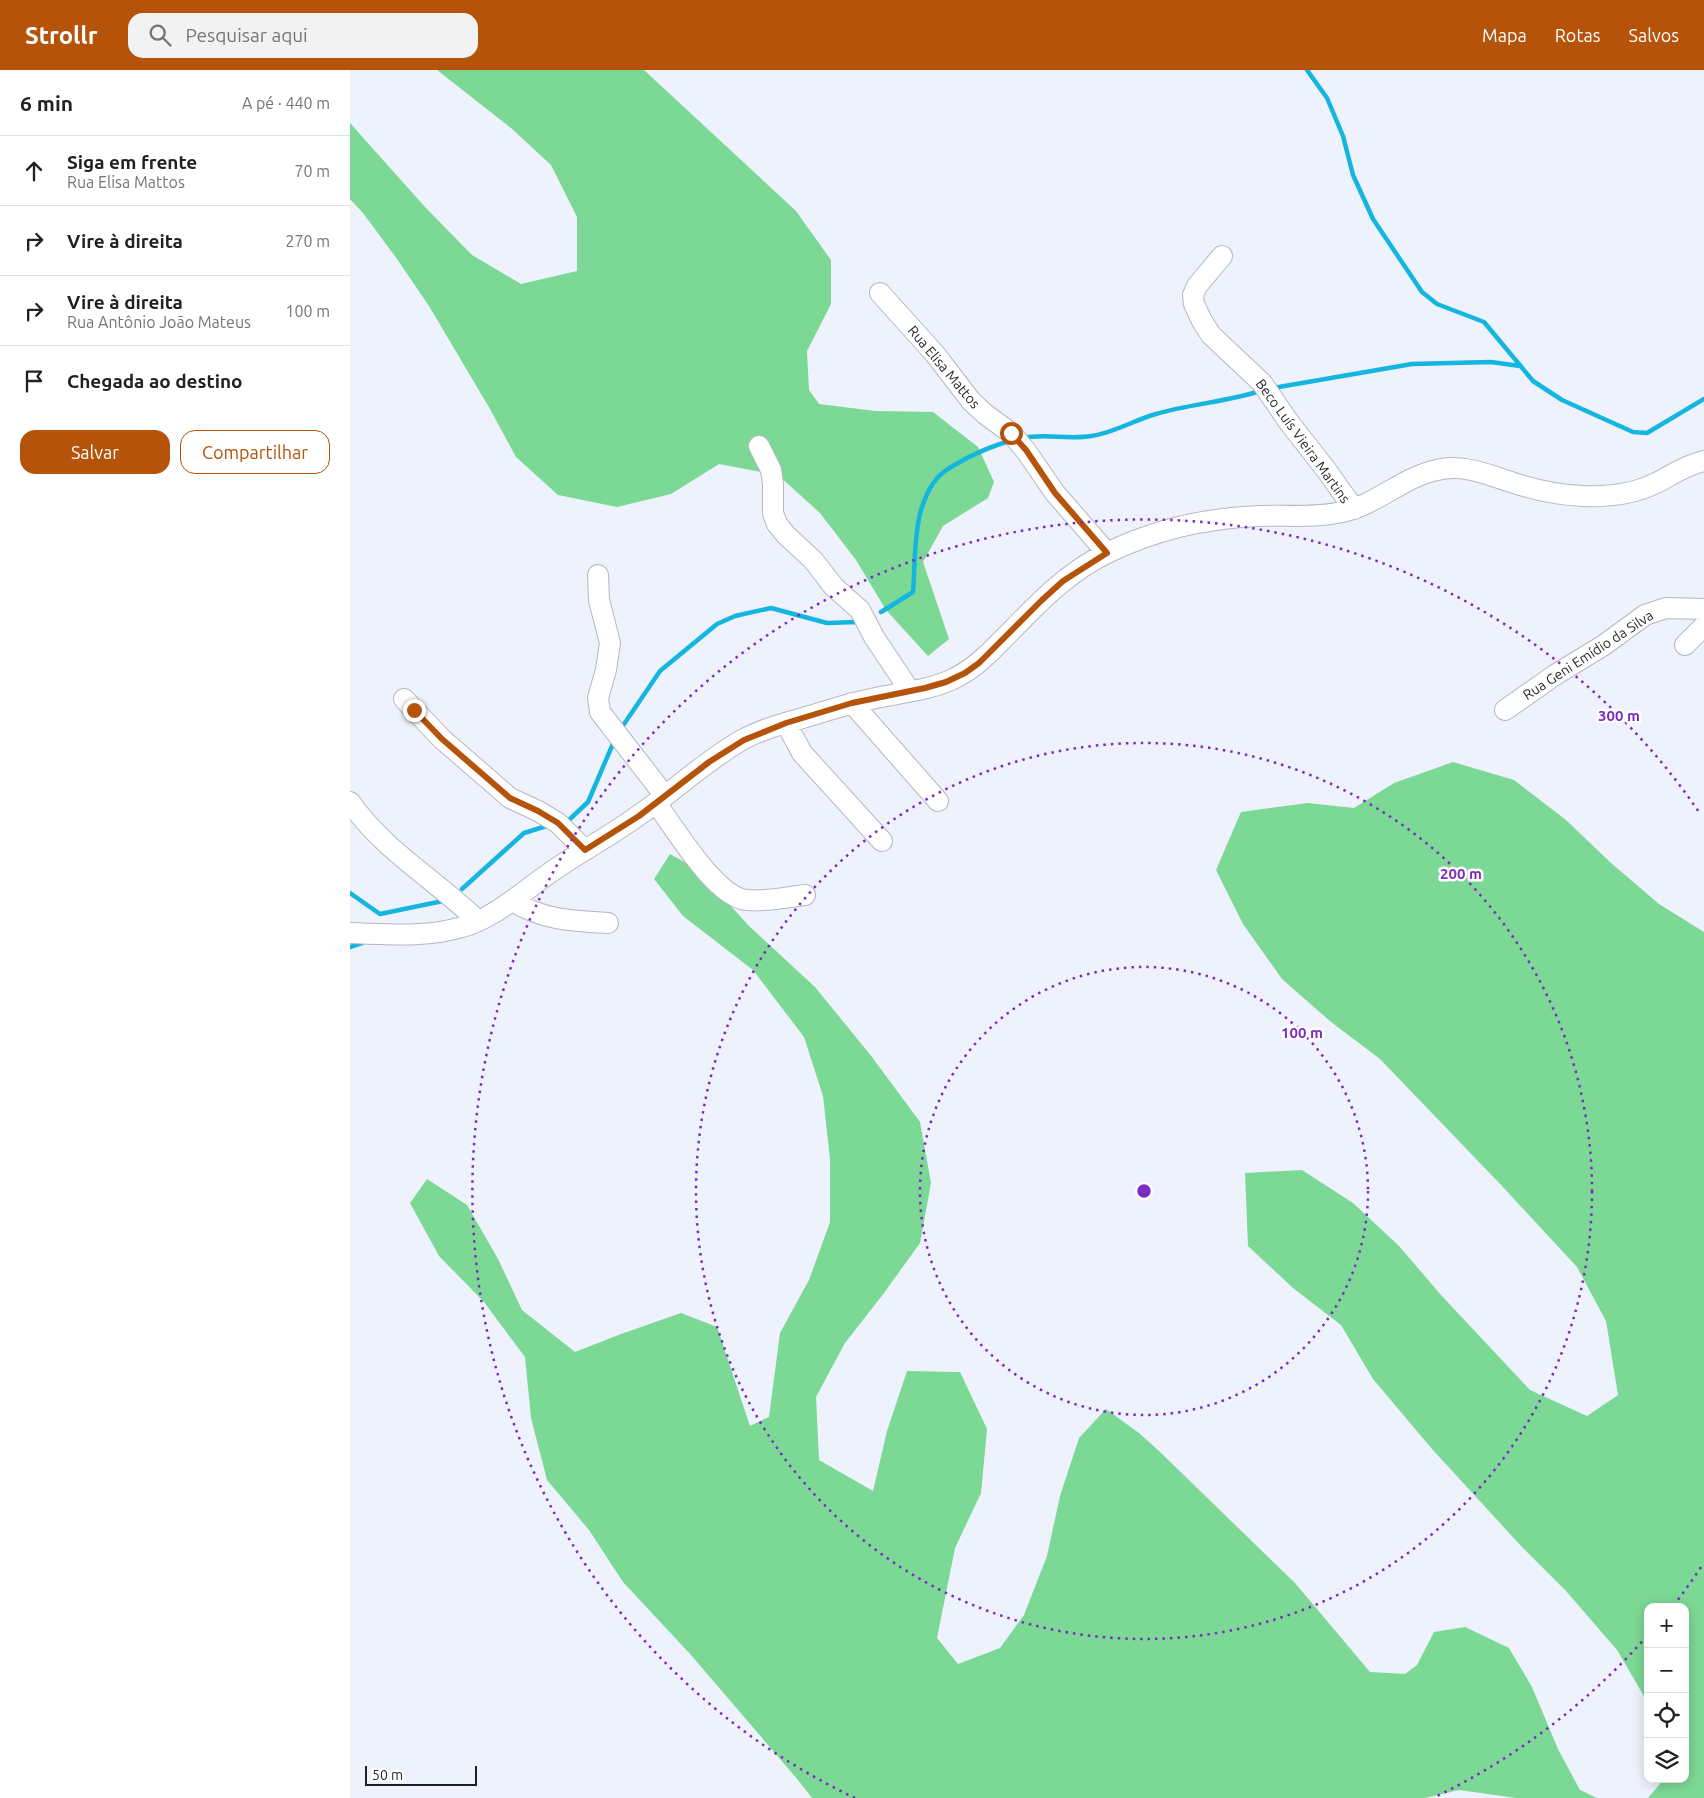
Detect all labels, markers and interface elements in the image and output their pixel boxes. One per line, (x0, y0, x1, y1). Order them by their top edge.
search box (128, 13, 478, 58)
icon: search (146, 21, 174, 49)
text: Strollr (25, 22, 98, 49)
text: Pesquisar aqui (186, 24, 308, 46)
text: Mapa (1482, 25, 1527, 45)
text: Rotas (1555, 25, 1601, 45)
text: Salvos (1629, 25, 1679, 45)
text: 6 min (20, 91, 73, 115)
text: A pé · 440 m (242, 94, 330, 112)
text: Siga em frente (67, 151, 197, 173)
icon: ahead (20, 157, 48, 185)
text: 70 m (294, 162, 330, 180)
text: Rua Elisa Mattos (67, 173, 185, 191)
icon: right (20, 227, 48, 255)
text: Vire à direita (67, 230, 183, 252)
text: 270 m (285, 232, 330, 250)
text: Vire à direita (67, 291, 183, 313)
icon: right (20, 297, 48, 325)
text: 100 m (285, 302, 330, 320)
text: Rua Antônio João Mateus (67, 313, 251, 331)
street label: Rua Elisa Mattos (905, 322, 983, 412)
icon: arrive (20, 367, 48, 395)
text: Chegada ao destino (67, 370, 243, 392)
street label: Beco Luís Vieira Martins (1253, 376, 1353, 506)
route start (1000, 422, 1023, 445)
button: Salvar (20, 430, 170, 474)
button: Compartilhar (180, 430, 330, 474)
street label: Rua Geni Emídio da Silva (1520, 607, 1656, 703)
route end (403, 699, 426, 722)
text: 300 m (1598, 707, 1640, 724)
text: 200 m (1440, 865, 1482, 882)
text: 100 m (1281, 1024, 1323, 1041)
centre of rings (1135, 1182, 1153, 1200)
map controls (1644, 1603, 1689, 1783)
button: + (1644, 1603, 1689, 1648)
button: − (1644, 1648, 1689, 1693)
button: locate (1644, 1693, 1689, 1738)
button: layers (1644, 1738, 1689, 1783)
scale bar (365, 1763, 478, 1786)
text: 50 m (372, 1767, 403, 1783)

